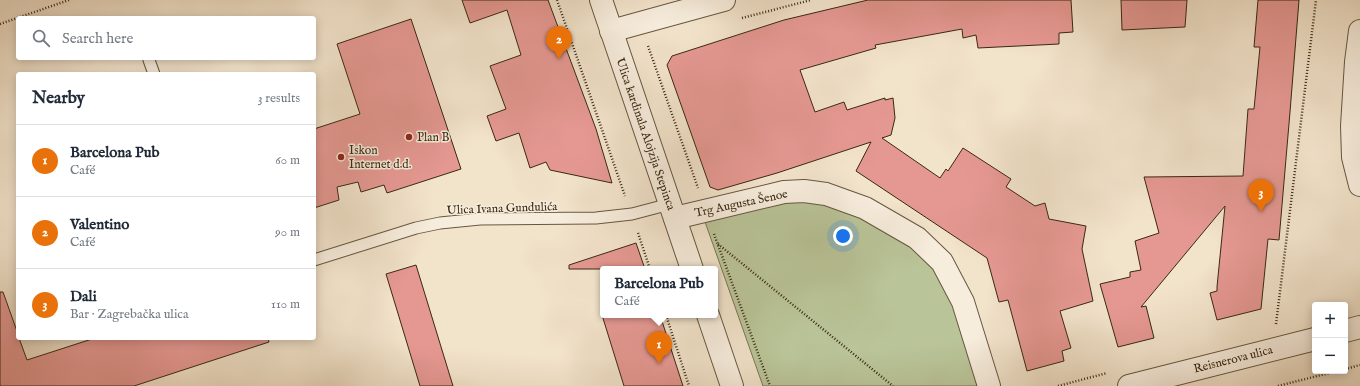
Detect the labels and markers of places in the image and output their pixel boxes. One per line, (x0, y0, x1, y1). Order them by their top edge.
pin: 2 (546, 26, 572, 59)
place label: Plan B (417, 130, 449, 145)
marker: Plan B (404, 132, 414, 142)
place label: Iskon Internet d.d. (349, 143, 411, 172)
marker: Iskon Internet d.d. (336, 152, 346, 162)
pin: 3 (1248, 179, 1274, 212)
pin: 1 (646, 331, 672, 364)

